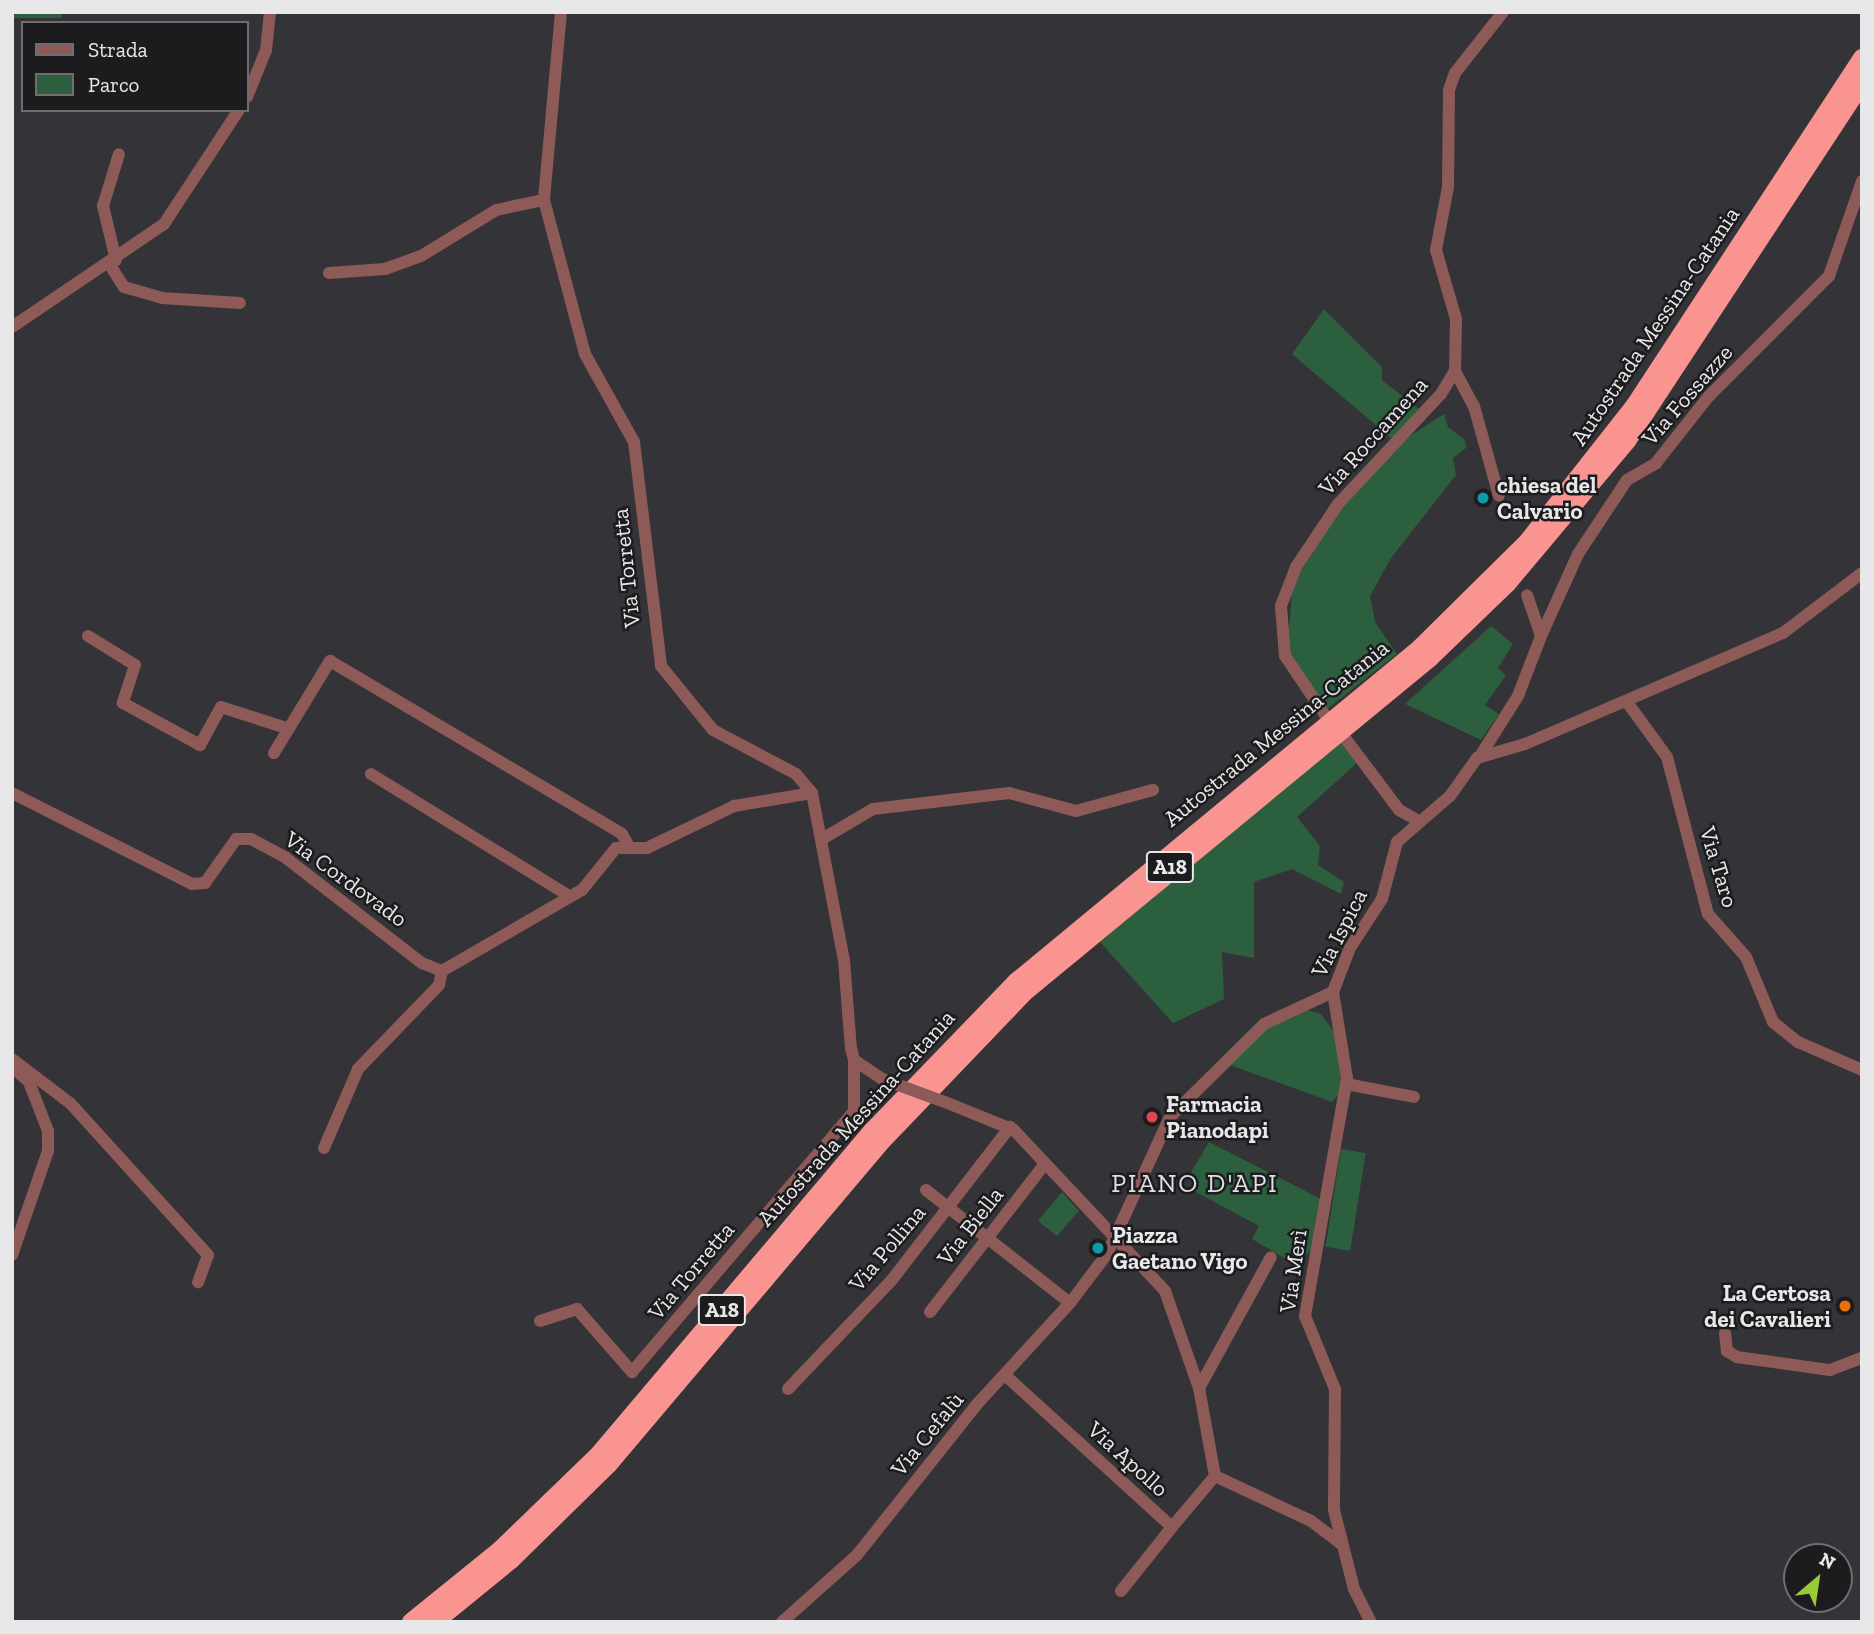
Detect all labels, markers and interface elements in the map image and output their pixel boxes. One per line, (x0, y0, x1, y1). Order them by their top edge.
legend (21, 21, 248, 112)
text: Strada (88, 37, 148, 62)
text: Parco (88, 72, 139, 97)
street label: Autostrada Messina-Catania (1565, 202, 1745, 450)
street label: Via Fossazze (1636, 339, 1738, 451)
street label: Via Roccamena (1312, 371, 1434, 501)
place label: chiesa del Calvario (1497, 471, 1596, 525)
marker: chiesa del Calvario (1475, 490, 1491, 506)
street label: Via Torretta (606, 507, 646, 629)
street label: Autostrada Messina-Catania (1158, 634, 1394, 832)
street label: Via Taro (1694, 823, 1744, 911)
street label: Via Cordovado (279, 825, 413, 933)
road number: A18 (1146, 850, 1194, 884)
street label: Via Ispica (1305, 884, 1373, 982)
street label: Autostrada Messina-Catania (752, 1004, 960, 1232)
place label: Farmacia Pianodapi (1166, 1090, 1269, 1144)
marker: Farmacia Pianodapi (1144, 1109, 1160, 1125)
district label: PIANO D'API (1113, 1168, 1277, 1200)
street label: Via Biella (931, 1181, 1009, 1271)
street label: Via Pollina (843, 1199, 931, 1297)
street label: Via Torretta (642, 1216, 740, 1326)
place label: Piazza Gaetano Vigo (1112, 1221, 1248, 1275)
street label: Via Merì (1273, 1228, 1313, 1314)
marker: Piazza Gaetano Vigo (1090, 1240, 1106, 1256)
place label: La Certosa dei Cavalieri (1704, 1279, 1831, 1333)
road number: A18 (698, 1292, 746, 1328)
marker: La Certosa dei Cavalieri (1837, 1298, 1853, 1314)
street label: Via Cefalù (885, 1386, 969, 1482)
street label: Via Apollo (1081, 1415, 1175, 1503)
north arrow (1783, 1543, 1853, 1613)
text: N (1816, 1547, 1839, 1575)

